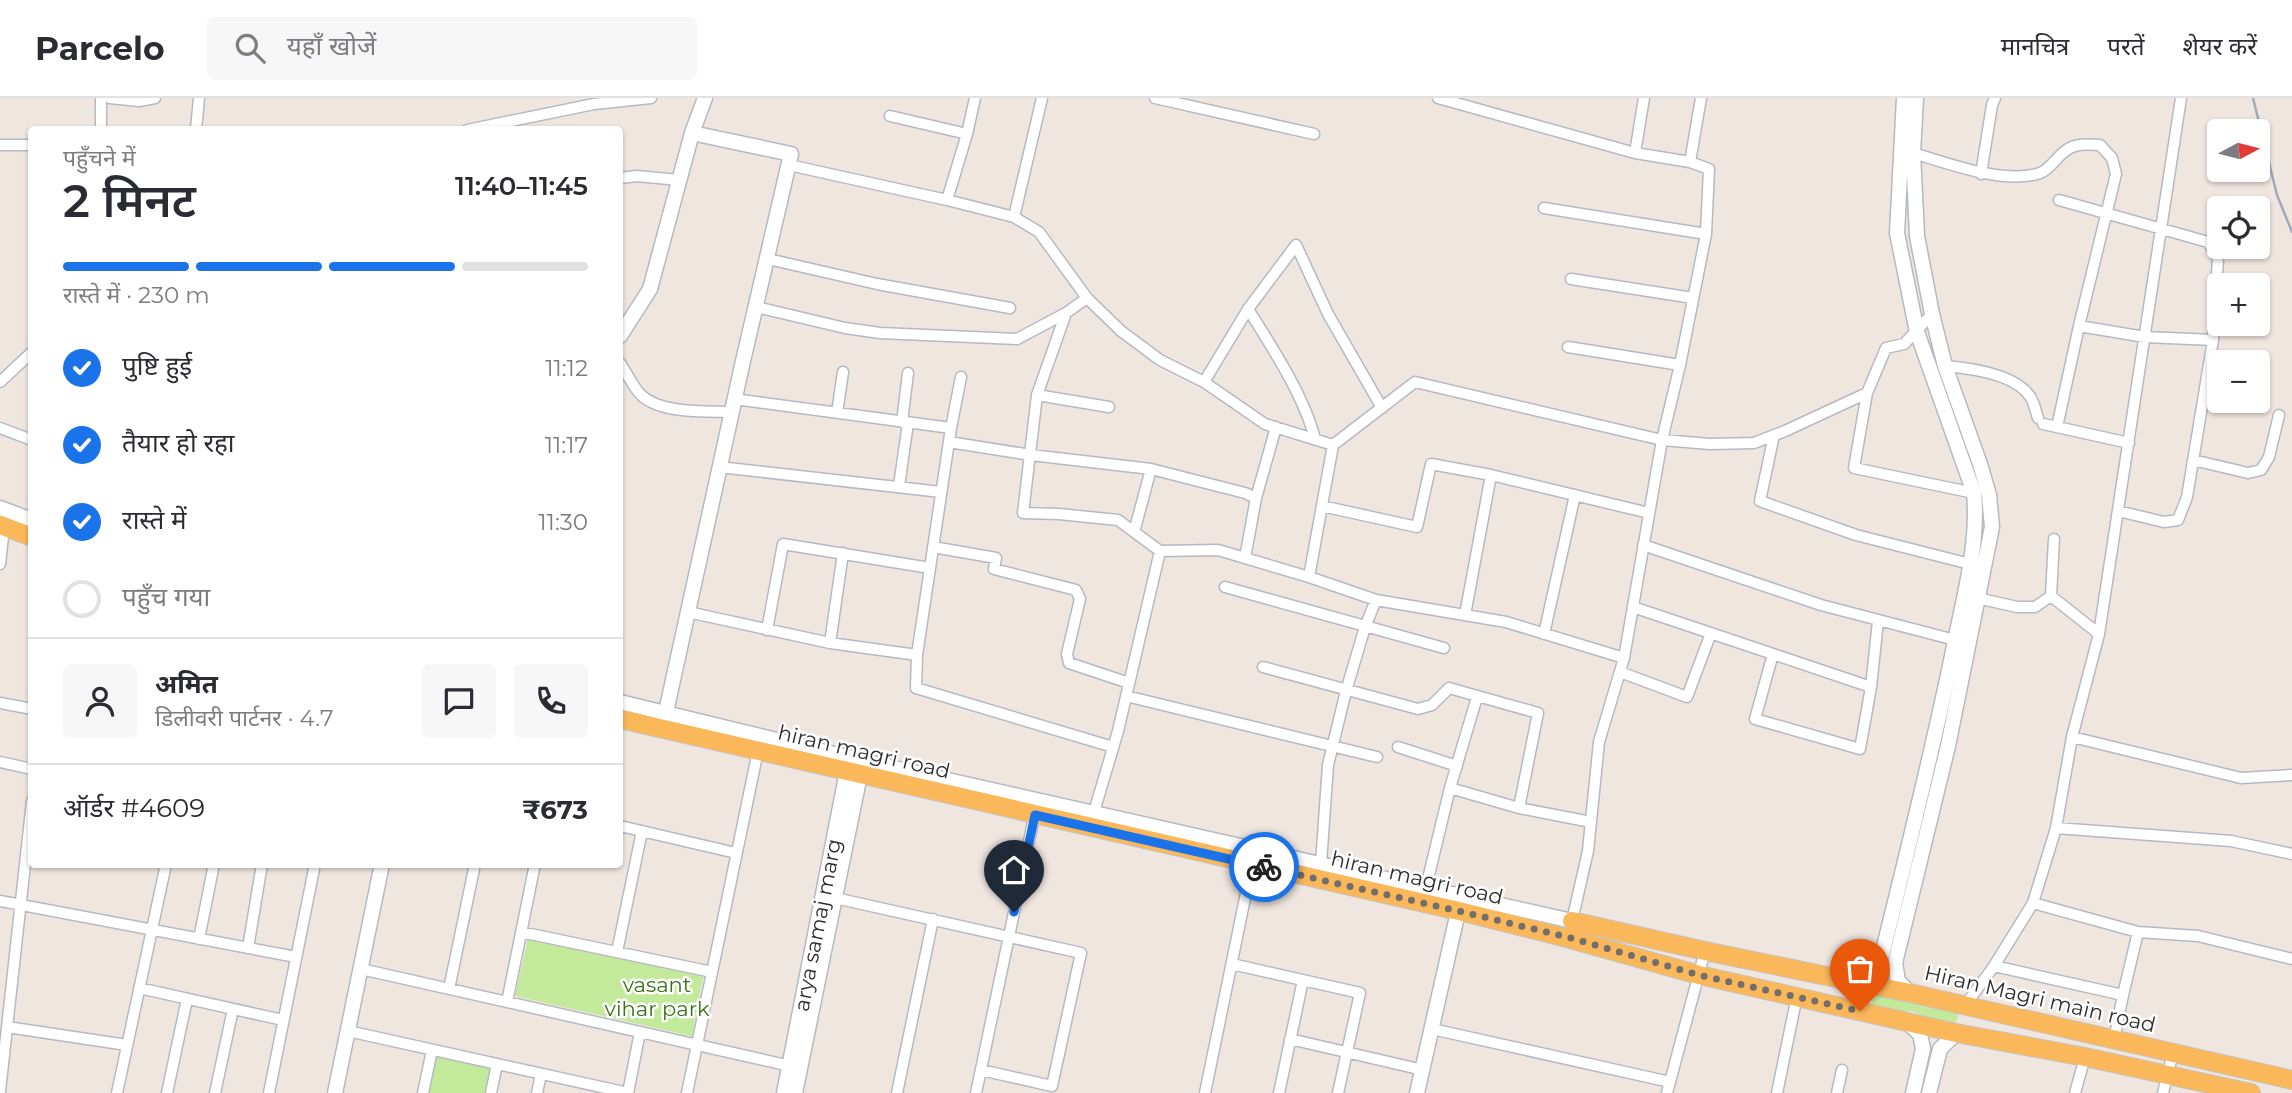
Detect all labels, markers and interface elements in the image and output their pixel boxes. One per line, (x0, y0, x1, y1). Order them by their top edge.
search box (207, 17, 697, 80)
text: Parcelo (35, 28, 165, 68)
icon: search (231, 29, 269, 67)
text: यहाँ खोजें (287, 30, 376, 62)
text: मानचित्र (2001, 32, 2069, 61)
text: परतें (2107, 32, 2144, 61)
text: शेयर करें (2182, 32, 2257, 61)
north arrow (2207, 119, 2270, 182)
map controls (2207, 119, 2270, 413)
text: पहुँचने में (63, 144, 135, 172)
text: 11:40–11:45 (455, 170, 588, 202)
text: 2 मिनट (63, 172, 196, 229)
button: locate (2207, 196, 2270, 259)
button: + (2207, 273, 2270, 336)
text: रास्ते में · 230 m (63, 281, 210, 309)
icon: check (63, 349, 101, 387)
text: पुष्टि हुई (122, 350, 192, 382)
button: − (2207, 350, 2270, 413)
text: 11:12 (545, 354, 588, 382)
icon: check (63, 426, 101, 464)
text: तैयार हो रहा (122, 427, 235, 459)
text: 11:17 (545, 431, 588, 459)
icon: check (63, 503, 101, 541)
text: रास्ते में (122, 504, 187, 536)
text: 11:30 (538, 508, 588, 536)
text: पहुँच गया (122, 581, 210, 613)
button: person (63, 664, 137, 738)
button: chat (422, 664, 496, 738)
button: phone (514, 664, 588, 738)
text: अमित (155, 668, 218, 700)
text: डिलीवरी पार्टनर · 4.7 (155, 704, 333, 732)
street label: hiran magri road (776, 720, 953, 783)
text: ऑर्डर #4609 (63, 792, 205, 824)
text: ₹673 (522, 794, 588, 826)
courier (1229, 832, 1299, 902)
street label: arya samaj marg (789, 836, 847, 1013)
pin (984, 840, 1044, 912)
street label: hiran magri road (1329, 846, 1506, 909)
icon: bike (1245, 848, 1283, 886)
icon: home (995, 851, 1033, 889)
pin (1830, 939, 1890, 1011)
icon: bag (1841, 950, 1879, 988)
street label: Hiran Magri main road (1922, 960, 2158, 1037)
park label: vasant vihar park (605, 972, 710, 1021)

